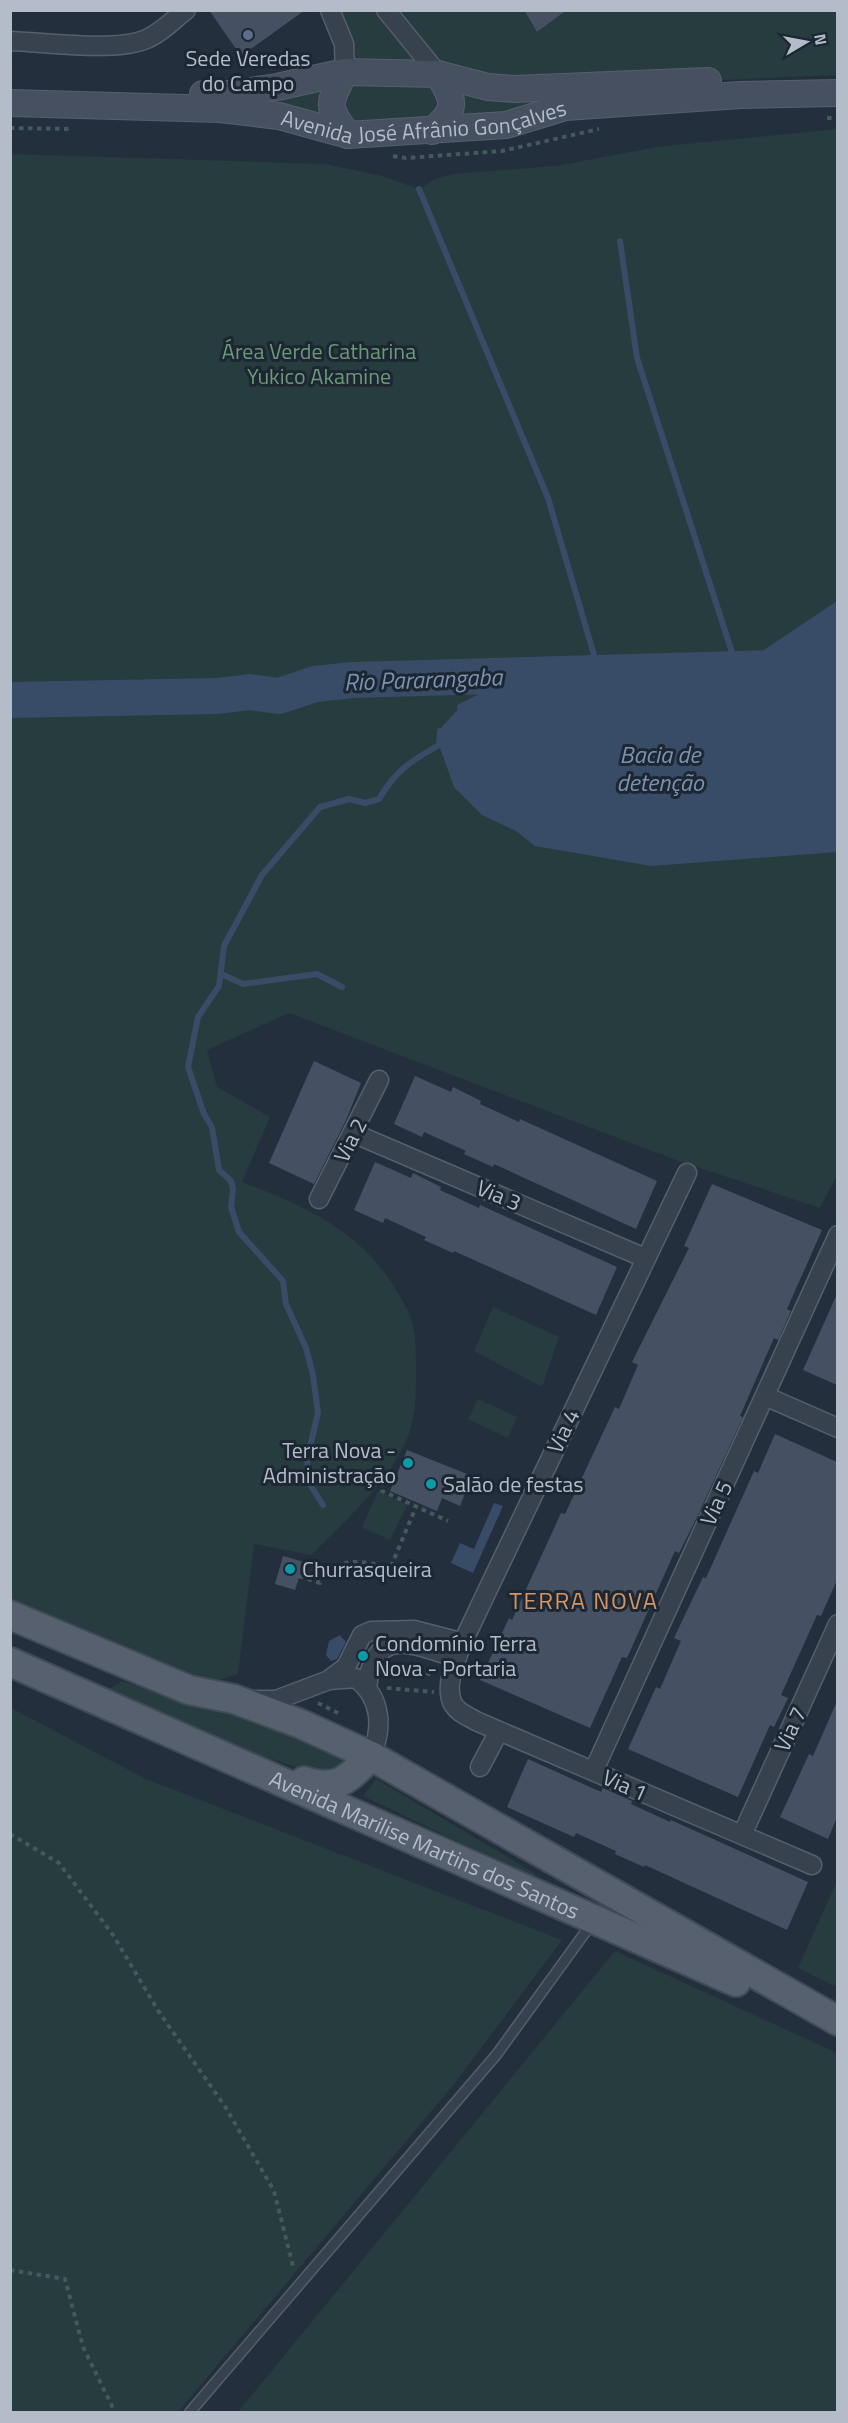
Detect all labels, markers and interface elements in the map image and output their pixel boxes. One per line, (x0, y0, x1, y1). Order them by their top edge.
north arrow (776, 12, 836, 72)
marker: Sede Veredas do Campo (241, 28, 255, 42)
text: N (808, 32, 834, 47)
place label: Sede Veredas do Campo (185, 41, 311, 100)
street label: Avenida José Afrânio Gonçalves (277, 91, 570, 153)
park label: Área Verde Catharina Yukico Akamine (222, 334, 416, 393)
water label: Rio Pararangaba (343, 658, 505, 700)
water label: Bacia de detenção (616, 736, 705, 800)
street label: Via 2 (324, 1112, 376, 1168)
street label: Via 3 (471, 1170, 527, 1220)
street label: Via 4 (538, 1403, 588, 1459)
place label: Terra Nova - Administração (263, 1433, 396, 1492)
marker: Terra Nova - Administração (401, 1456, 415, 1470)
place label: Salão de festas (443, 1467, 584, 1501)
street label: Via 5 (691, 1475, 741, 1531)
marker: Salão de festas (424, 1477, 438, 1491)
place label: Churrasqueira (302, 1552, 432, 1586)
marker: Churrasqueira (283, 1562, 297, 1576)
district label: TERRA NOVA (509, 1582, 659, 1618)
place label: Condomínio Terra Nova - Portaria (375, 1626, 537, 1685)
marker: Condomínio Terra Nova - Portaria (356, 1649, 370, 1663)
street label: Via 7 (765, 1701, 815, 1757)
street label: Via 1 (597, 1760, 653, 1810)
street label: Avenida Marilise Martins dos Santos (264, 1761, 585, 1928)

